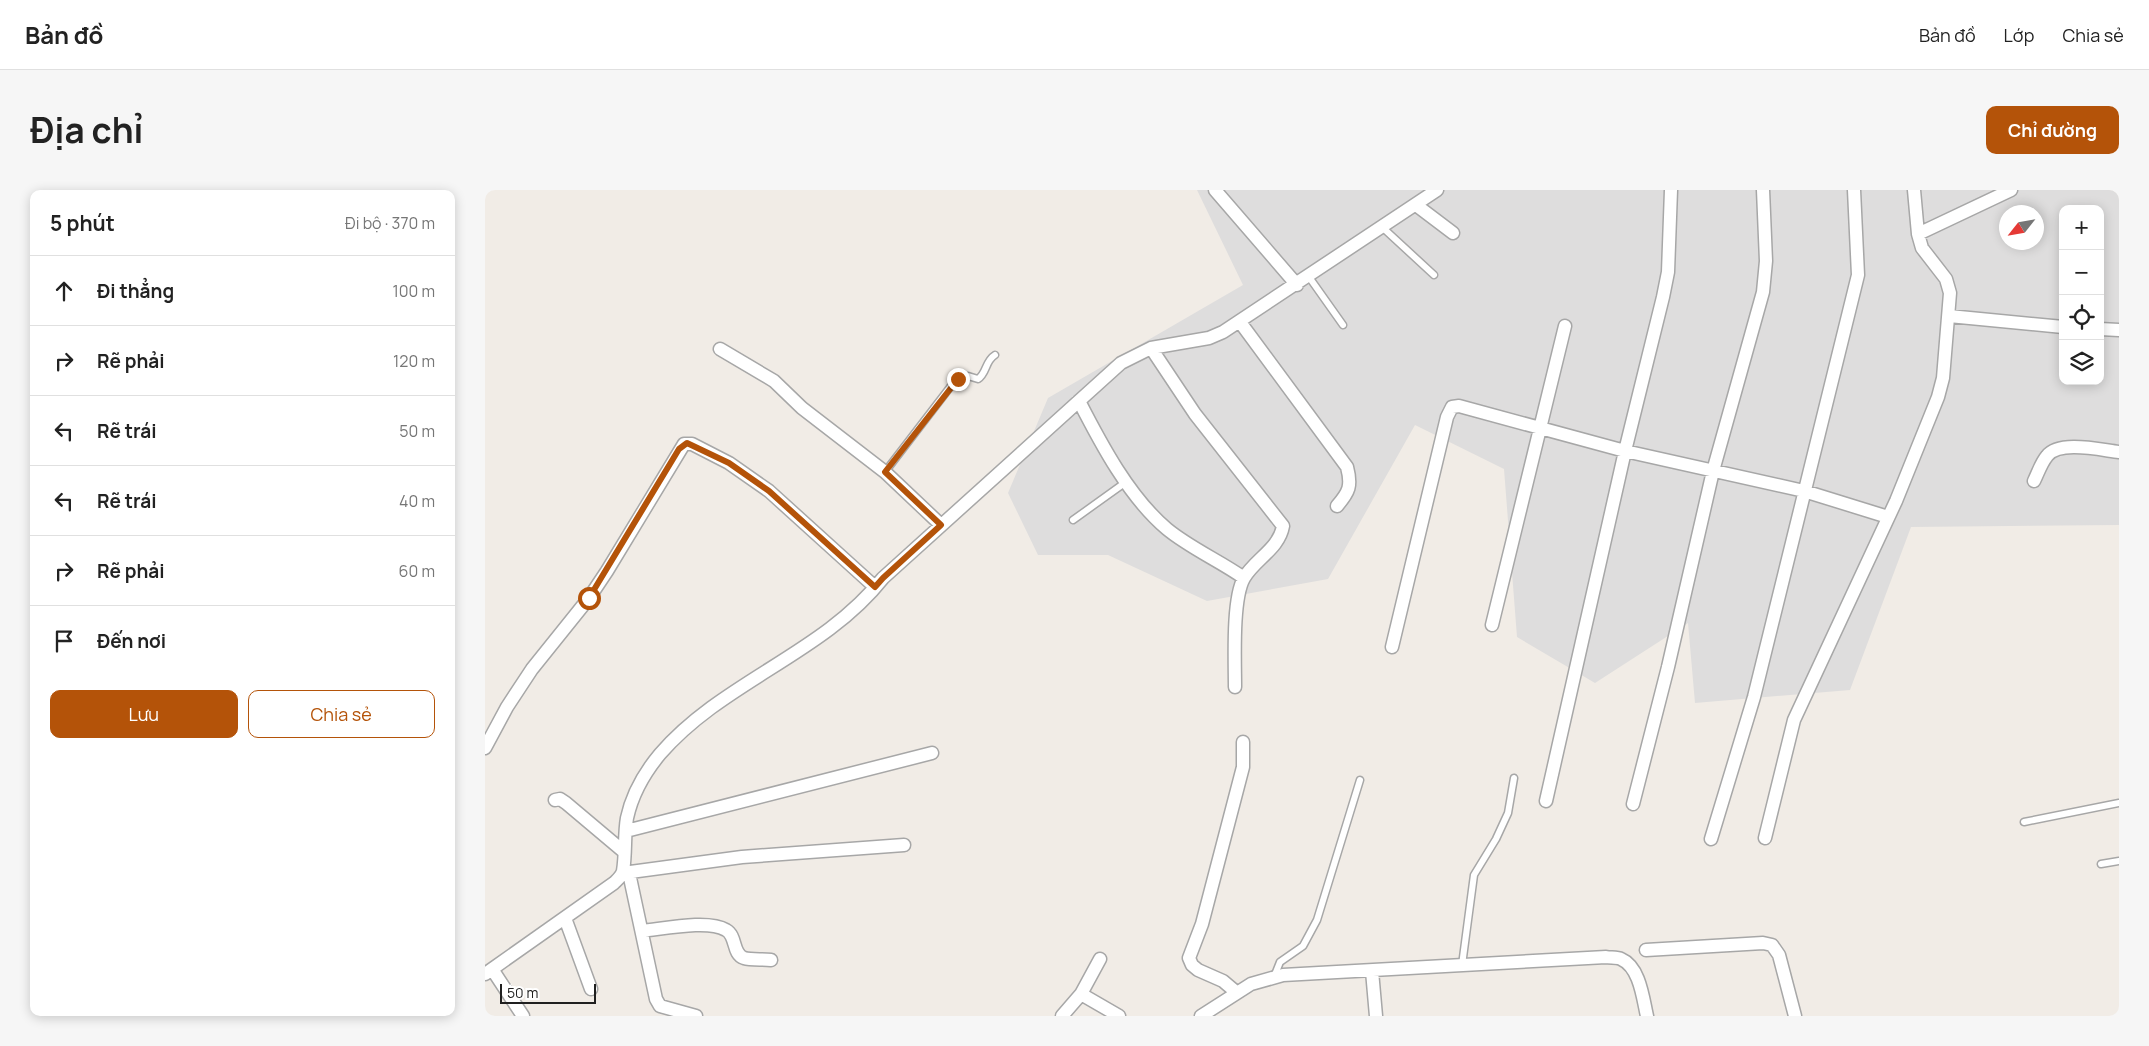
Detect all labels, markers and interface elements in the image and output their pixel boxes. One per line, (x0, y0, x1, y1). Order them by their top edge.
text: Bản đồ (25, 18, 103, 51)
text: Bản đồ (1919, 23, 1976, 47)
text: Lớp (2004, 23, 2034, 47)
text: Chia sẻ (2062, 23, 2124, 47)
text: Địa chỉ (30, 106, 143, 154)
button: Chỉ đường (1986, 106, 2119, 154)
north arrow (1999, 205, 2044, 250)
map controls (2059, 205, 2104, 385)
button: + (2059, 205, 2104, 250)
text: 5 phút (50, 209, 115, 237)
text: Đi bộ · 370 m (345, 212, 435, 234)
button: − (2059, 250, 2104, 295)
icon: ahead (50, 277, 78, 305)
text: Đi thẳng (97, 278, 174, 304)
text: 100 m (392, 280, 435, 302)
button: locate (2059, 295, 2104, 340)
button: layers (2059, 340, 2104, 385)
icon: right (50, 347, 78, 375)
text: Rẽ phải (97, 348, 165, 374)
text: 120 m (393, 350, 435, 372)
route end (947, 368, 970, 391)
icon: left (50, 417, 78, 445)
text: Rẽ trái (97, 418, 157, 444)
text: 50 m (399, 420, 435, 442)
icon: left (50, 487, 78, 515)
text: Rẽ trái (97, 488, 157, 514)
text: 40 m (399, 490, 435, 512)
icon: right (50, 557, 78, 585)
text: Rẽ phải (97, 558, 165, 584)
text: 60 m (399, 560, 435, 582)
route start (578, 587, 601, 610)
icon: arrive (50, 627, 78, 655)
text: Đến nơi (97, 628, 166, 654)
button: Lưu (50, 690, 238, 738)
button: Chia sẻ (248, 690, 435, 738)
scale bar (500, 981, 596, 1004)
text: 50 m (507, 983, 538, 1002)

